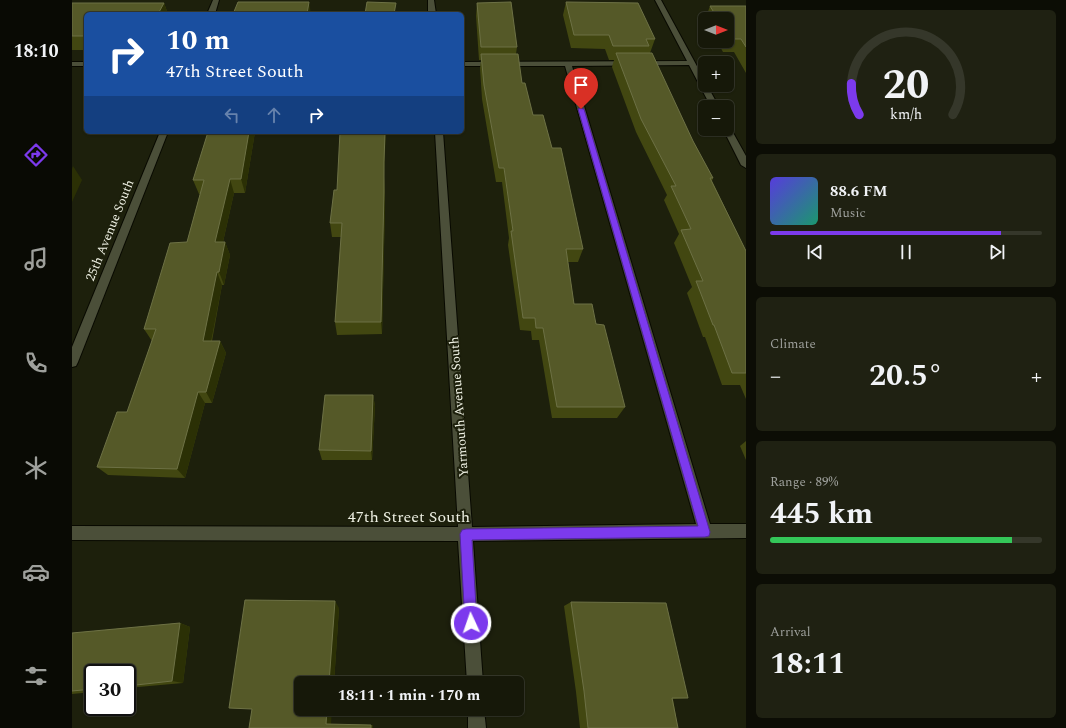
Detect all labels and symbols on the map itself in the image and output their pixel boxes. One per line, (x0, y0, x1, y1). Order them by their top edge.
north arrow (698, 12, 734, 48)
pin (564, 68, 598, 109)
street label: 25th Avenue South (80, 176, 140, 284)
street label: Yarmouth Avenue South (444, 336, 474, 478)
street label: 47th Street South (348, 505, 470, 529)
position arrow (450, 602, 492, 644)
speed limit sign: 30 (84, 664, 136, 716)

